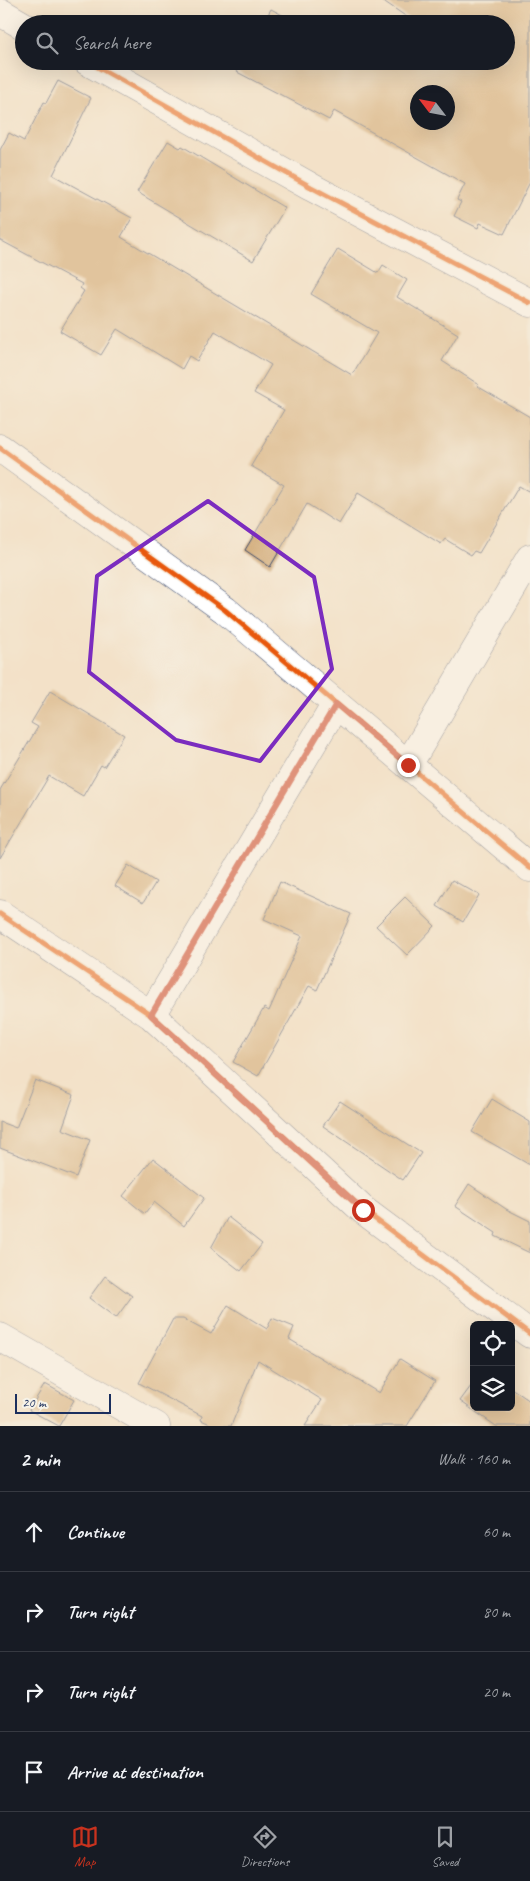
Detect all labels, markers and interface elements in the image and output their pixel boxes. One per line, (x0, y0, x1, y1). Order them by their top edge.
search box (15, 15, 515, 70)
icon: search (33, 29, 61, 57)
text: Search here (73, 31, 150, 55)
north arrow (410, 85, 455, 130)
route end (397, 754, 420, 777)
route start (352, 1199, 375, 1222)
map controls (470, 1321, 515, 1411)
button: locate (470, 1321, 515, 1366)
button: layers (470, 1366, 515, 1411)
scale bar (15, 1391, 111, 1414)
text: 20 m (22, 1394, 46, 1411)
text: 2 min (20, 1446, 60, 1472)
text: Walk · 160 m (438, 1449, 510, 1469)
icon: ahead (20, 1518, 48, 1546)
text: Continue (67, 1520, 124, 1544)
text: 60 m (483, 1522, 510, 1542)
icon: right (20, 1598, 48, 1626)
text: Turn right (67, 1600, 134, 1624)
text: 80 m (483, 1602, 510, 1622)
icon: right (20, 1678, 48, 1706)
text: Turn right (67, 1680, 134, 1704)
text: 20 m (483, 1682, 510, 1702)
icon: arrive (20, 1758, 48, 1786)
text: Arrive at destination (67, 1760, 203, 1784)
tab: Map (71, 1823, 99, 1870)
tab: Directions (241, 1823, 289, 1870)
tab: Saved (431, 1823, 459, 1870)

